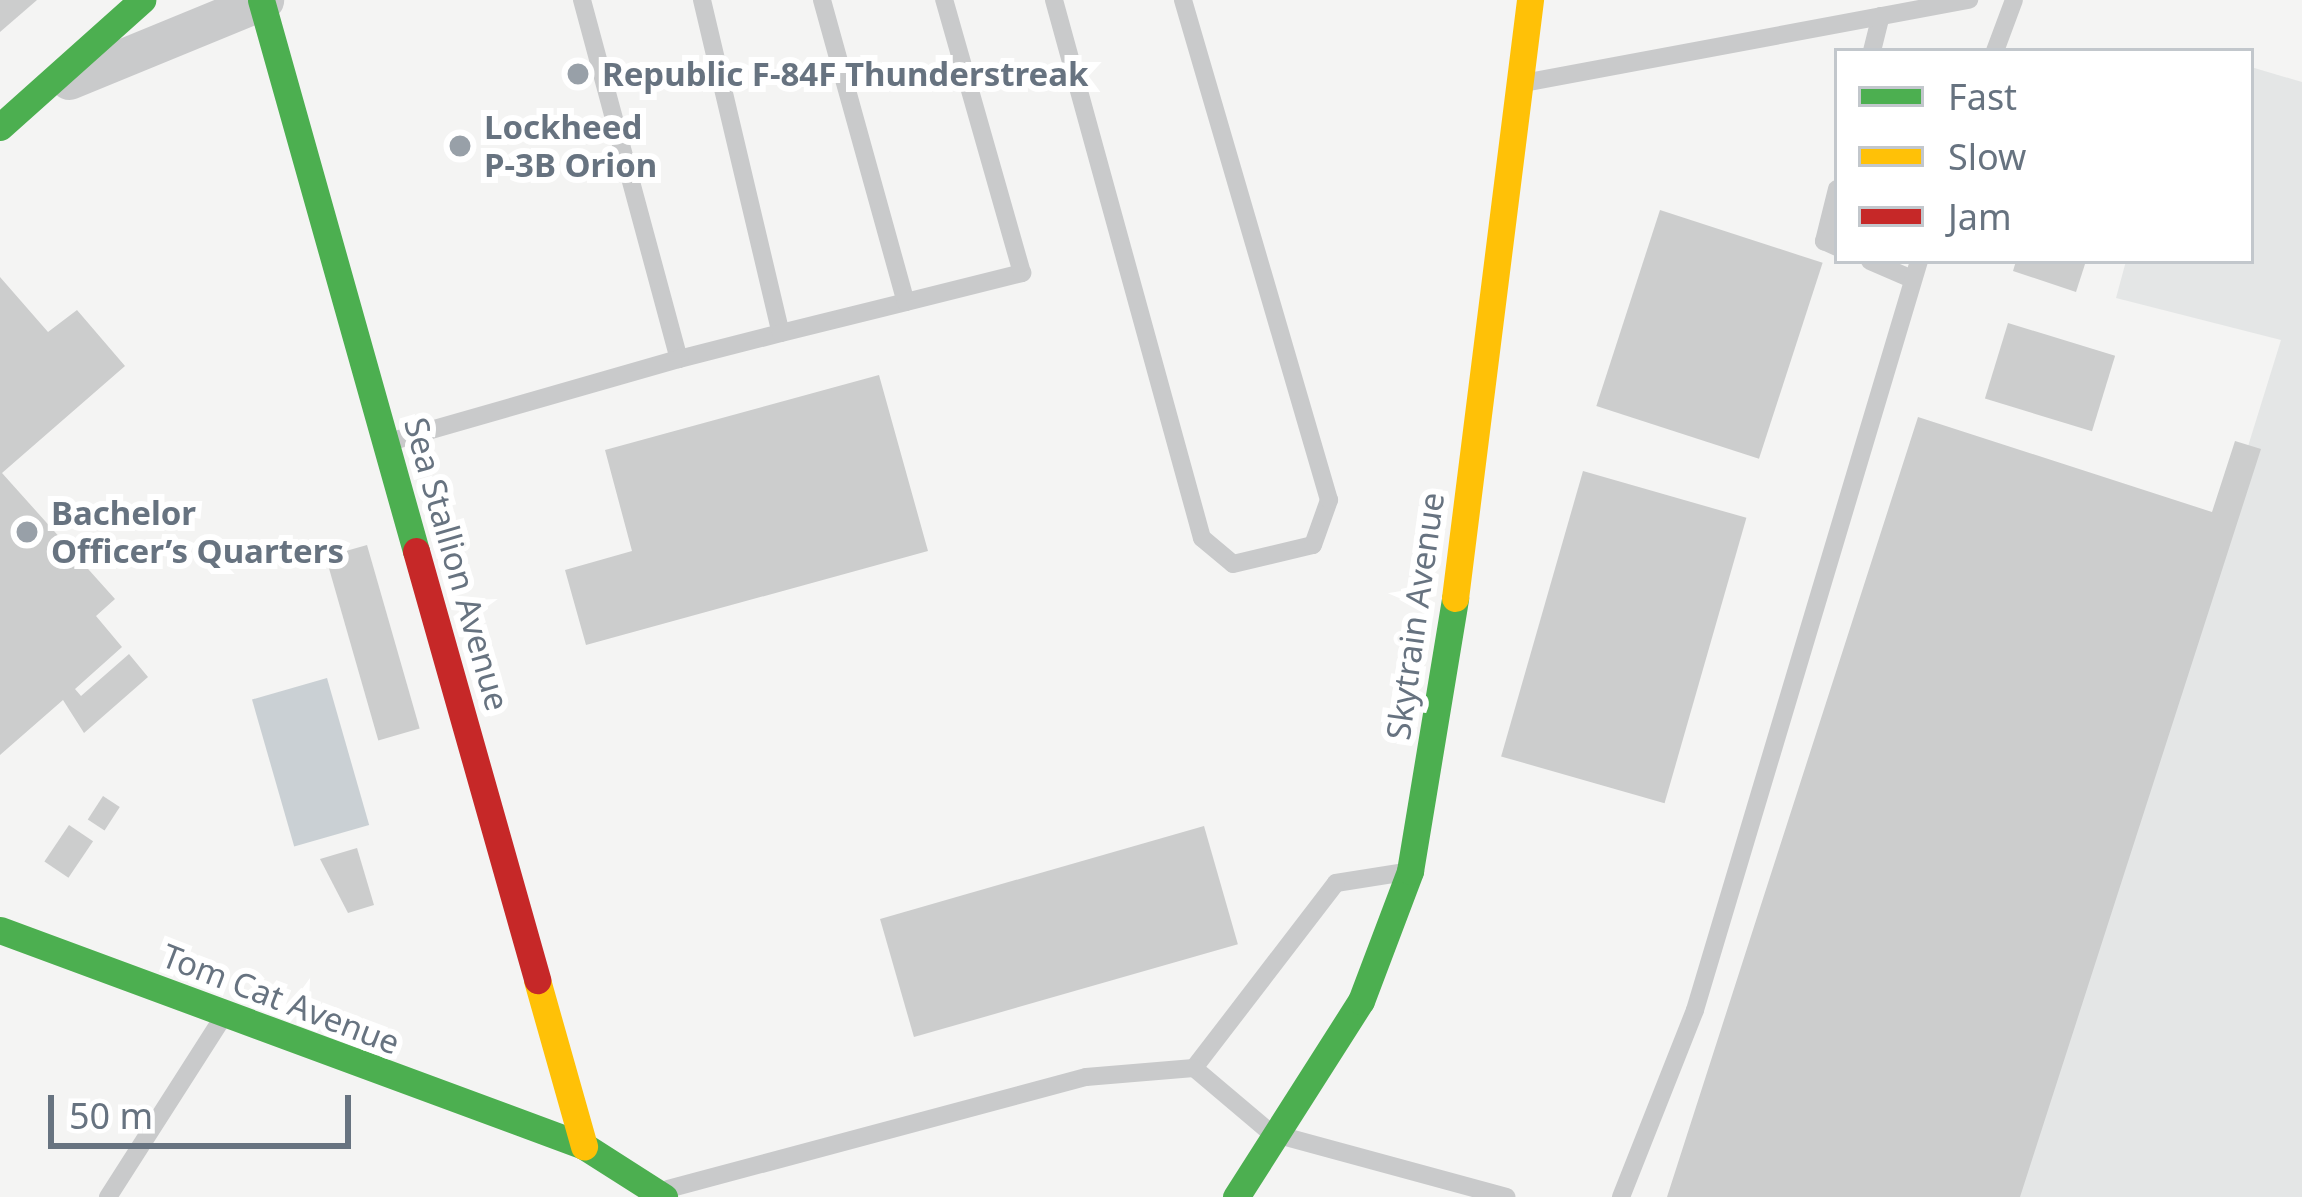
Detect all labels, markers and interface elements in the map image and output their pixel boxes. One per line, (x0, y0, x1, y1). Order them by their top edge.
legend (1834, 48, 2254, 264)
place label: Republic F-84F Thunderstreak (602, 54, 1089, 94)
marker: Republic F-84F Thunderstreak (565, 61, 591, 87)
text: Fast (1948, 72, 2017, 121)
place label: Lockheed P-3B Orion (484, 107, 657, 185)
text: Slow (1948, 132, 2026, 181)
marker: Lockheed P-3B Orion (447, 133, 473, 159)
text: Jam (1948, 192, 2012, 241)
street label: Sea Stallion Avenue (396, 413, 518, 715)
street label: Skytrain Avenue (1378, 490, 1452, 742)
place label: Bachelor Officer’s Quarters (51, 493, 344, 571)
marker: Bachelor Officer’s Quarters (14, 519, 40, 545)
street label: Tom Cat Avenue (157, 936, 405, 1062)
scale bar (54, 1071, 357, 1145)
text: 50 m (69, 1091, 153, 1140)

